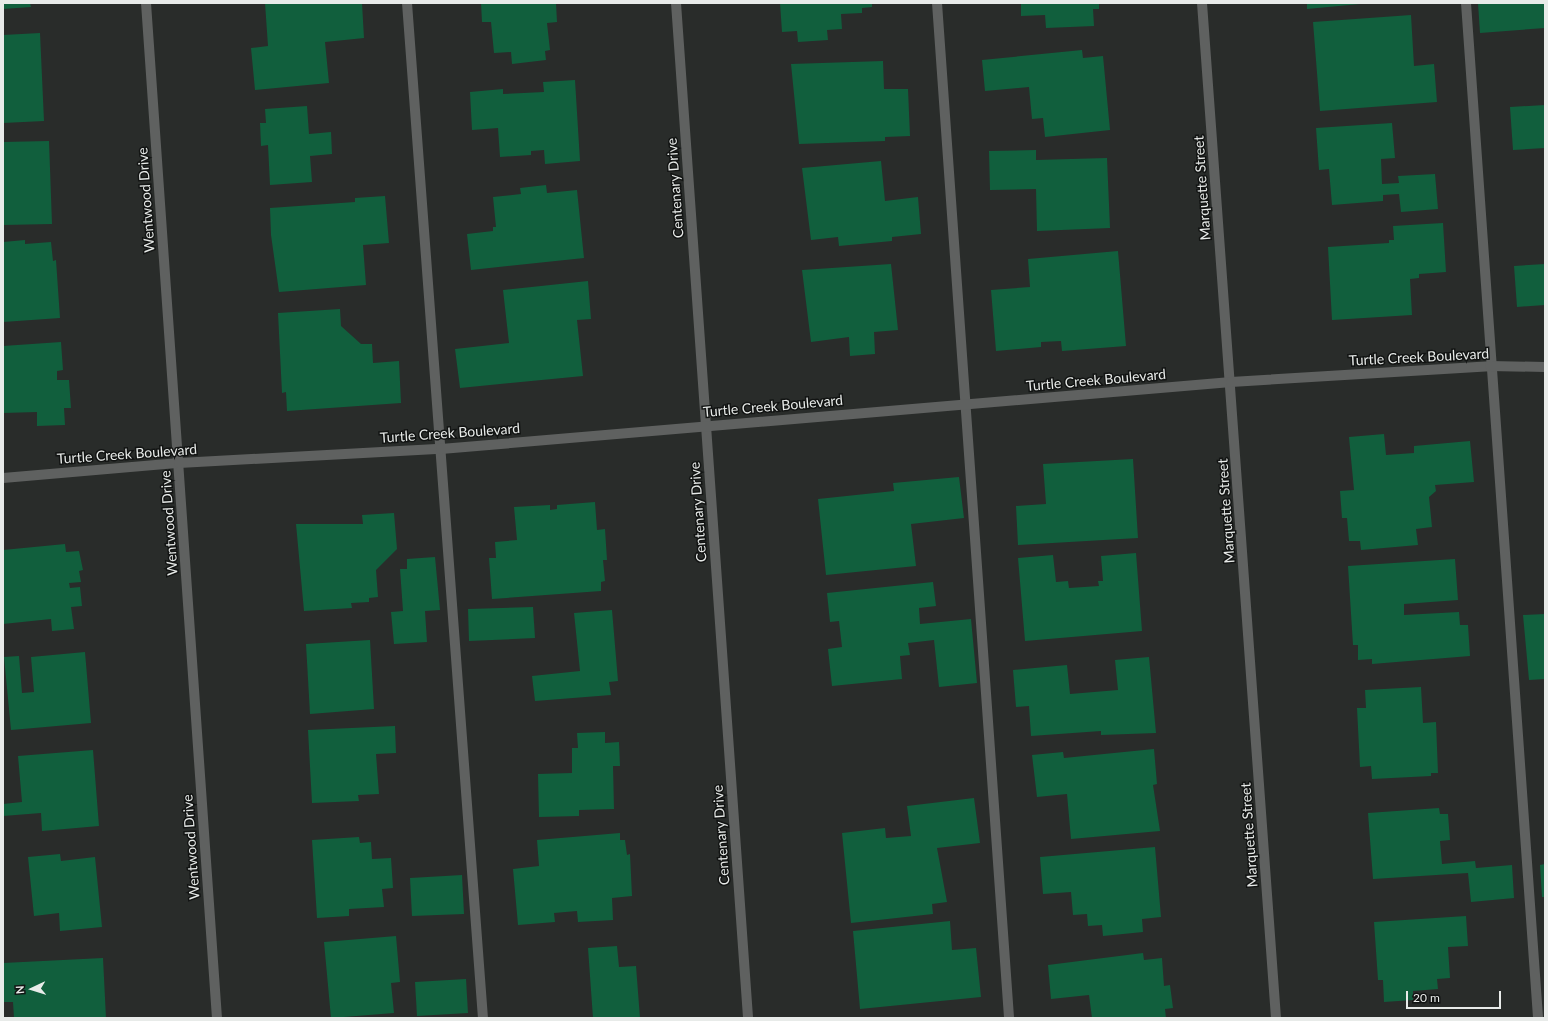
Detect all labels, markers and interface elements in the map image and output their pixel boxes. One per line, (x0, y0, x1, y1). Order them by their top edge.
street label: Marquette Street (1190, 135, 1214, 241)
street label: Centenary Drive (663, 137, 687, 239)
street label: Wentwood Drive (134, 147, 158, 253)
street label: Turtle Creek Boulevard (1348, 345, 1490, 369)
street label: Turtle Creek Boulevard (1025, 366, 1167, 394)
street label: Turtle Creek Boulevard (702, 392, 844, 420)
street label: Turtle Creek Boulevard (379, 420, 521, 446)
street label: Turtle Creek Boulevard (56, 441, 198, 467)
street label: Marquette Street (1214, 458, 1238, 564)
street label: Centenary Drive (686, 461, 710, 563)
street label: Wentwood Drive (157, 470, 181, 576)
street label: Marquette Street (1237, 782, 1261, 888)
street label: Centenary Drive (709, 784, 733, 886)
street label: Wentwood Drive (179, 794, 203, 900)
north arrow (12, 969, 52, 1009)
scale bar (1408, 983, 1503, 1009)
text: N (13, 985, 26, 995)
text: 20 m (1413, 990, 1440, 1005)

